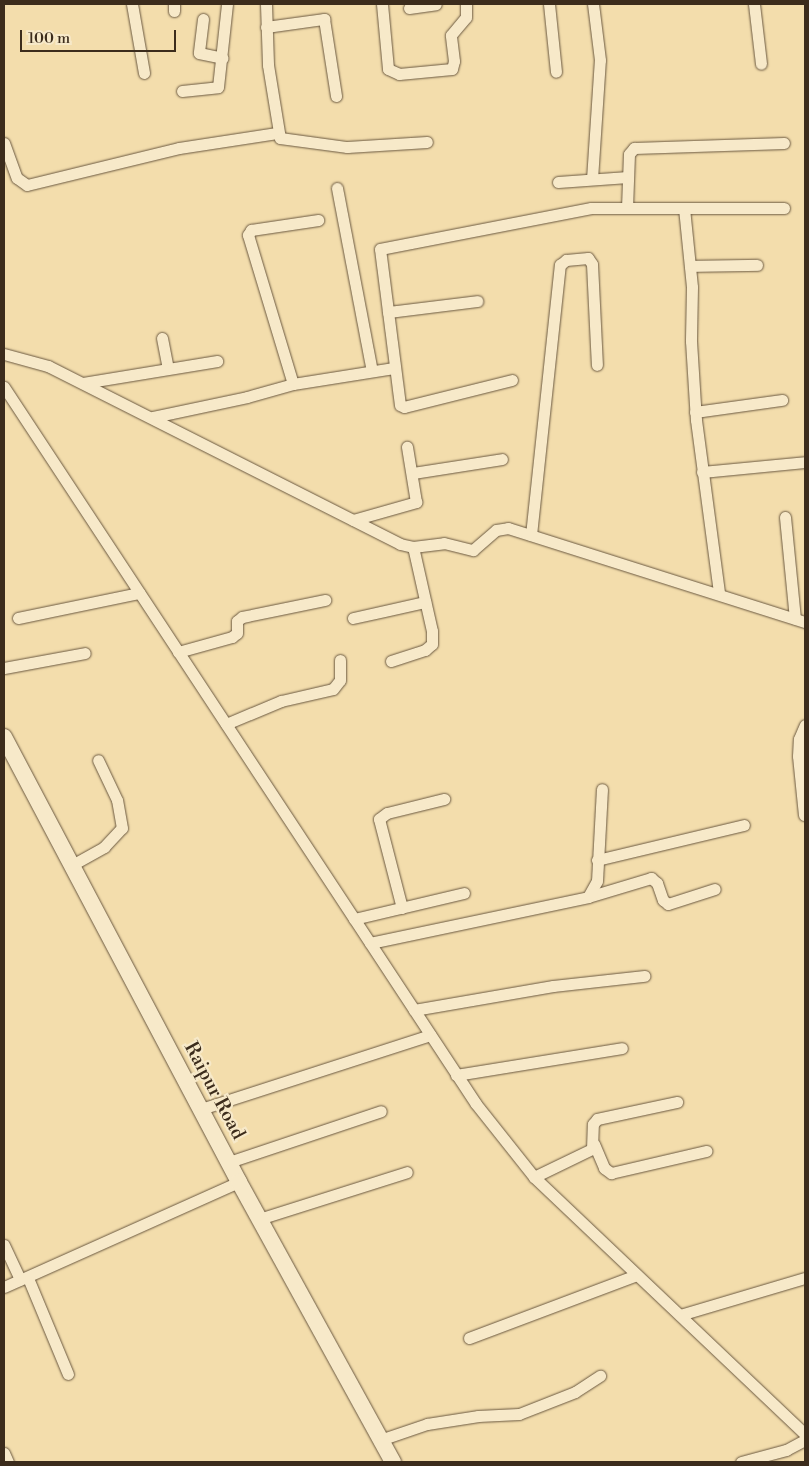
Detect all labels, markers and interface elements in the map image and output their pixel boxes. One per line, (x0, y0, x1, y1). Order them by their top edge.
scale bar (22, 20, 179, 52)
text: 100 m (28, 29, 70, 48)
street label: Raipur Road (179, 1038, 249, 1144)

